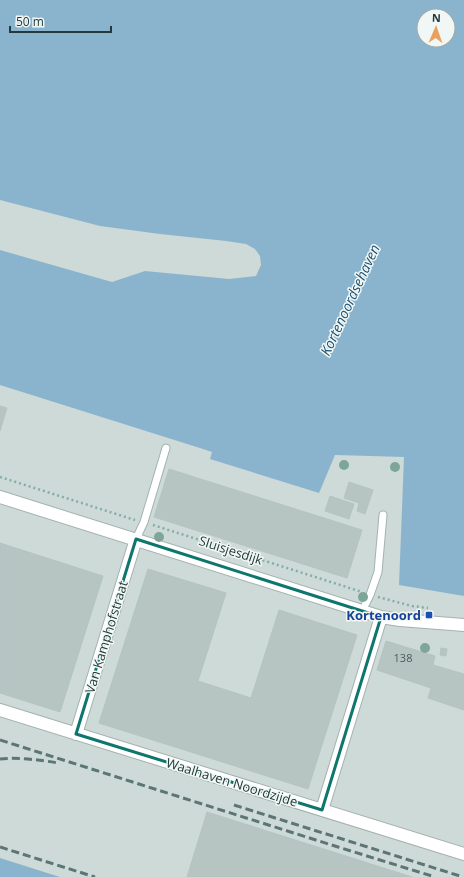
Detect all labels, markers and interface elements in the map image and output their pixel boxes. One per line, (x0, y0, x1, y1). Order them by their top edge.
scale bar (10, 8, 111, 34)
north arrow (416, 8, 456, 48)
text: N (432, 10, 441, 25)
text: 50 m (16, 13, 44, 30)
water label: Kortenoordsehaven (315, 241, 384, 359)
street label: Sluisjesdijk (197, 531, 265, 569)
street label: Van Kamphofstraat (80, 578, 132, 696)
place label: Kortenoord (346, 606, 421, 624)
marker: Kortenoord (424, 610, 434, 620)
house number: 138 (394, 650, 412, 665)
street label: Waalhaven Noordzijde (164, 753, 300, 811)

